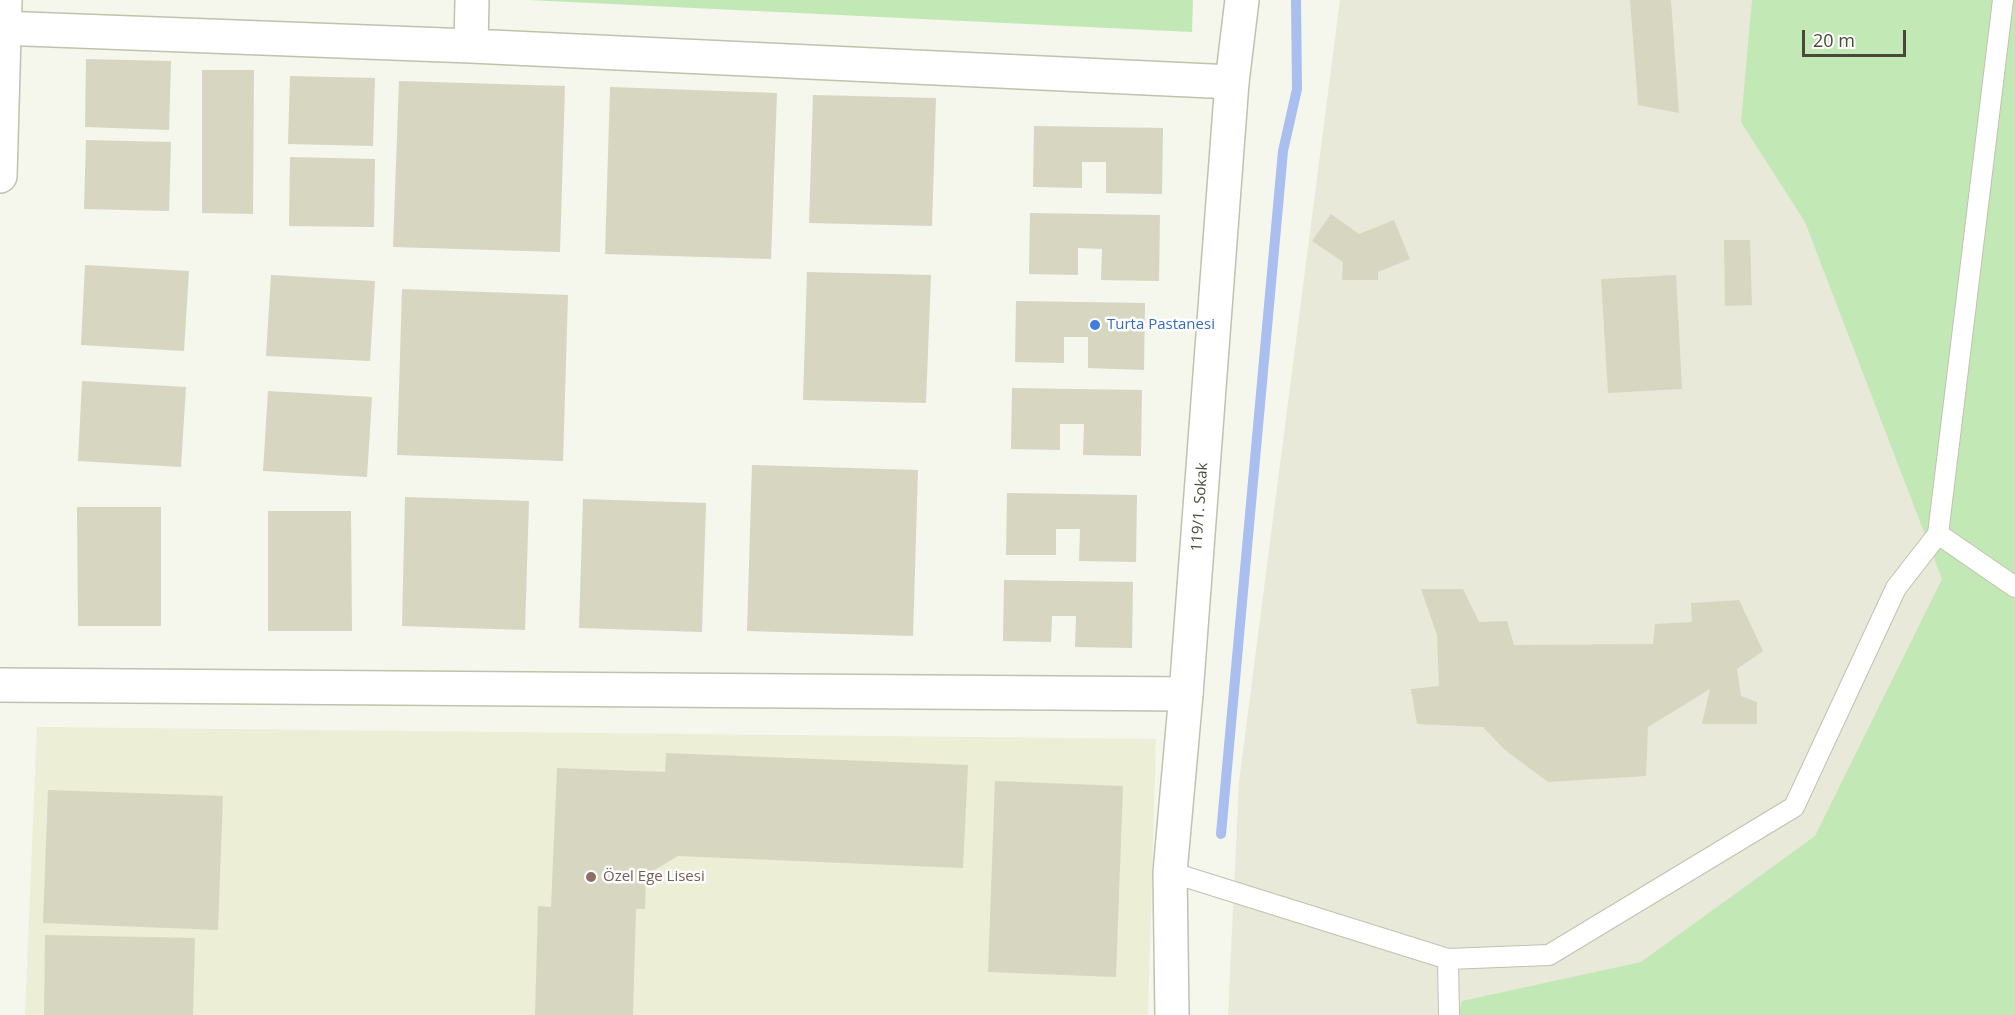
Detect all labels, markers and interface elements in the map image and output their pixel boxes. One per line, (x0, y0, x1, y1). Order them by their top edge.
scale bar (1805, 18, 1908, 56)
text: 20 m (1813, 28, 1855, 52)
place label: Turta Pastanesi (1107, 316, 1215, 334)
marker: Turta Pastanesi (1088, 318, 1102, 332)
street label: 119/1. Sokak (1188, 462, 1212, 552)
place label: Özel Ege Lisesi (603, 868, 705, 886)
marker: Özel Ege Lisesi (584, 870, 598, 884)

